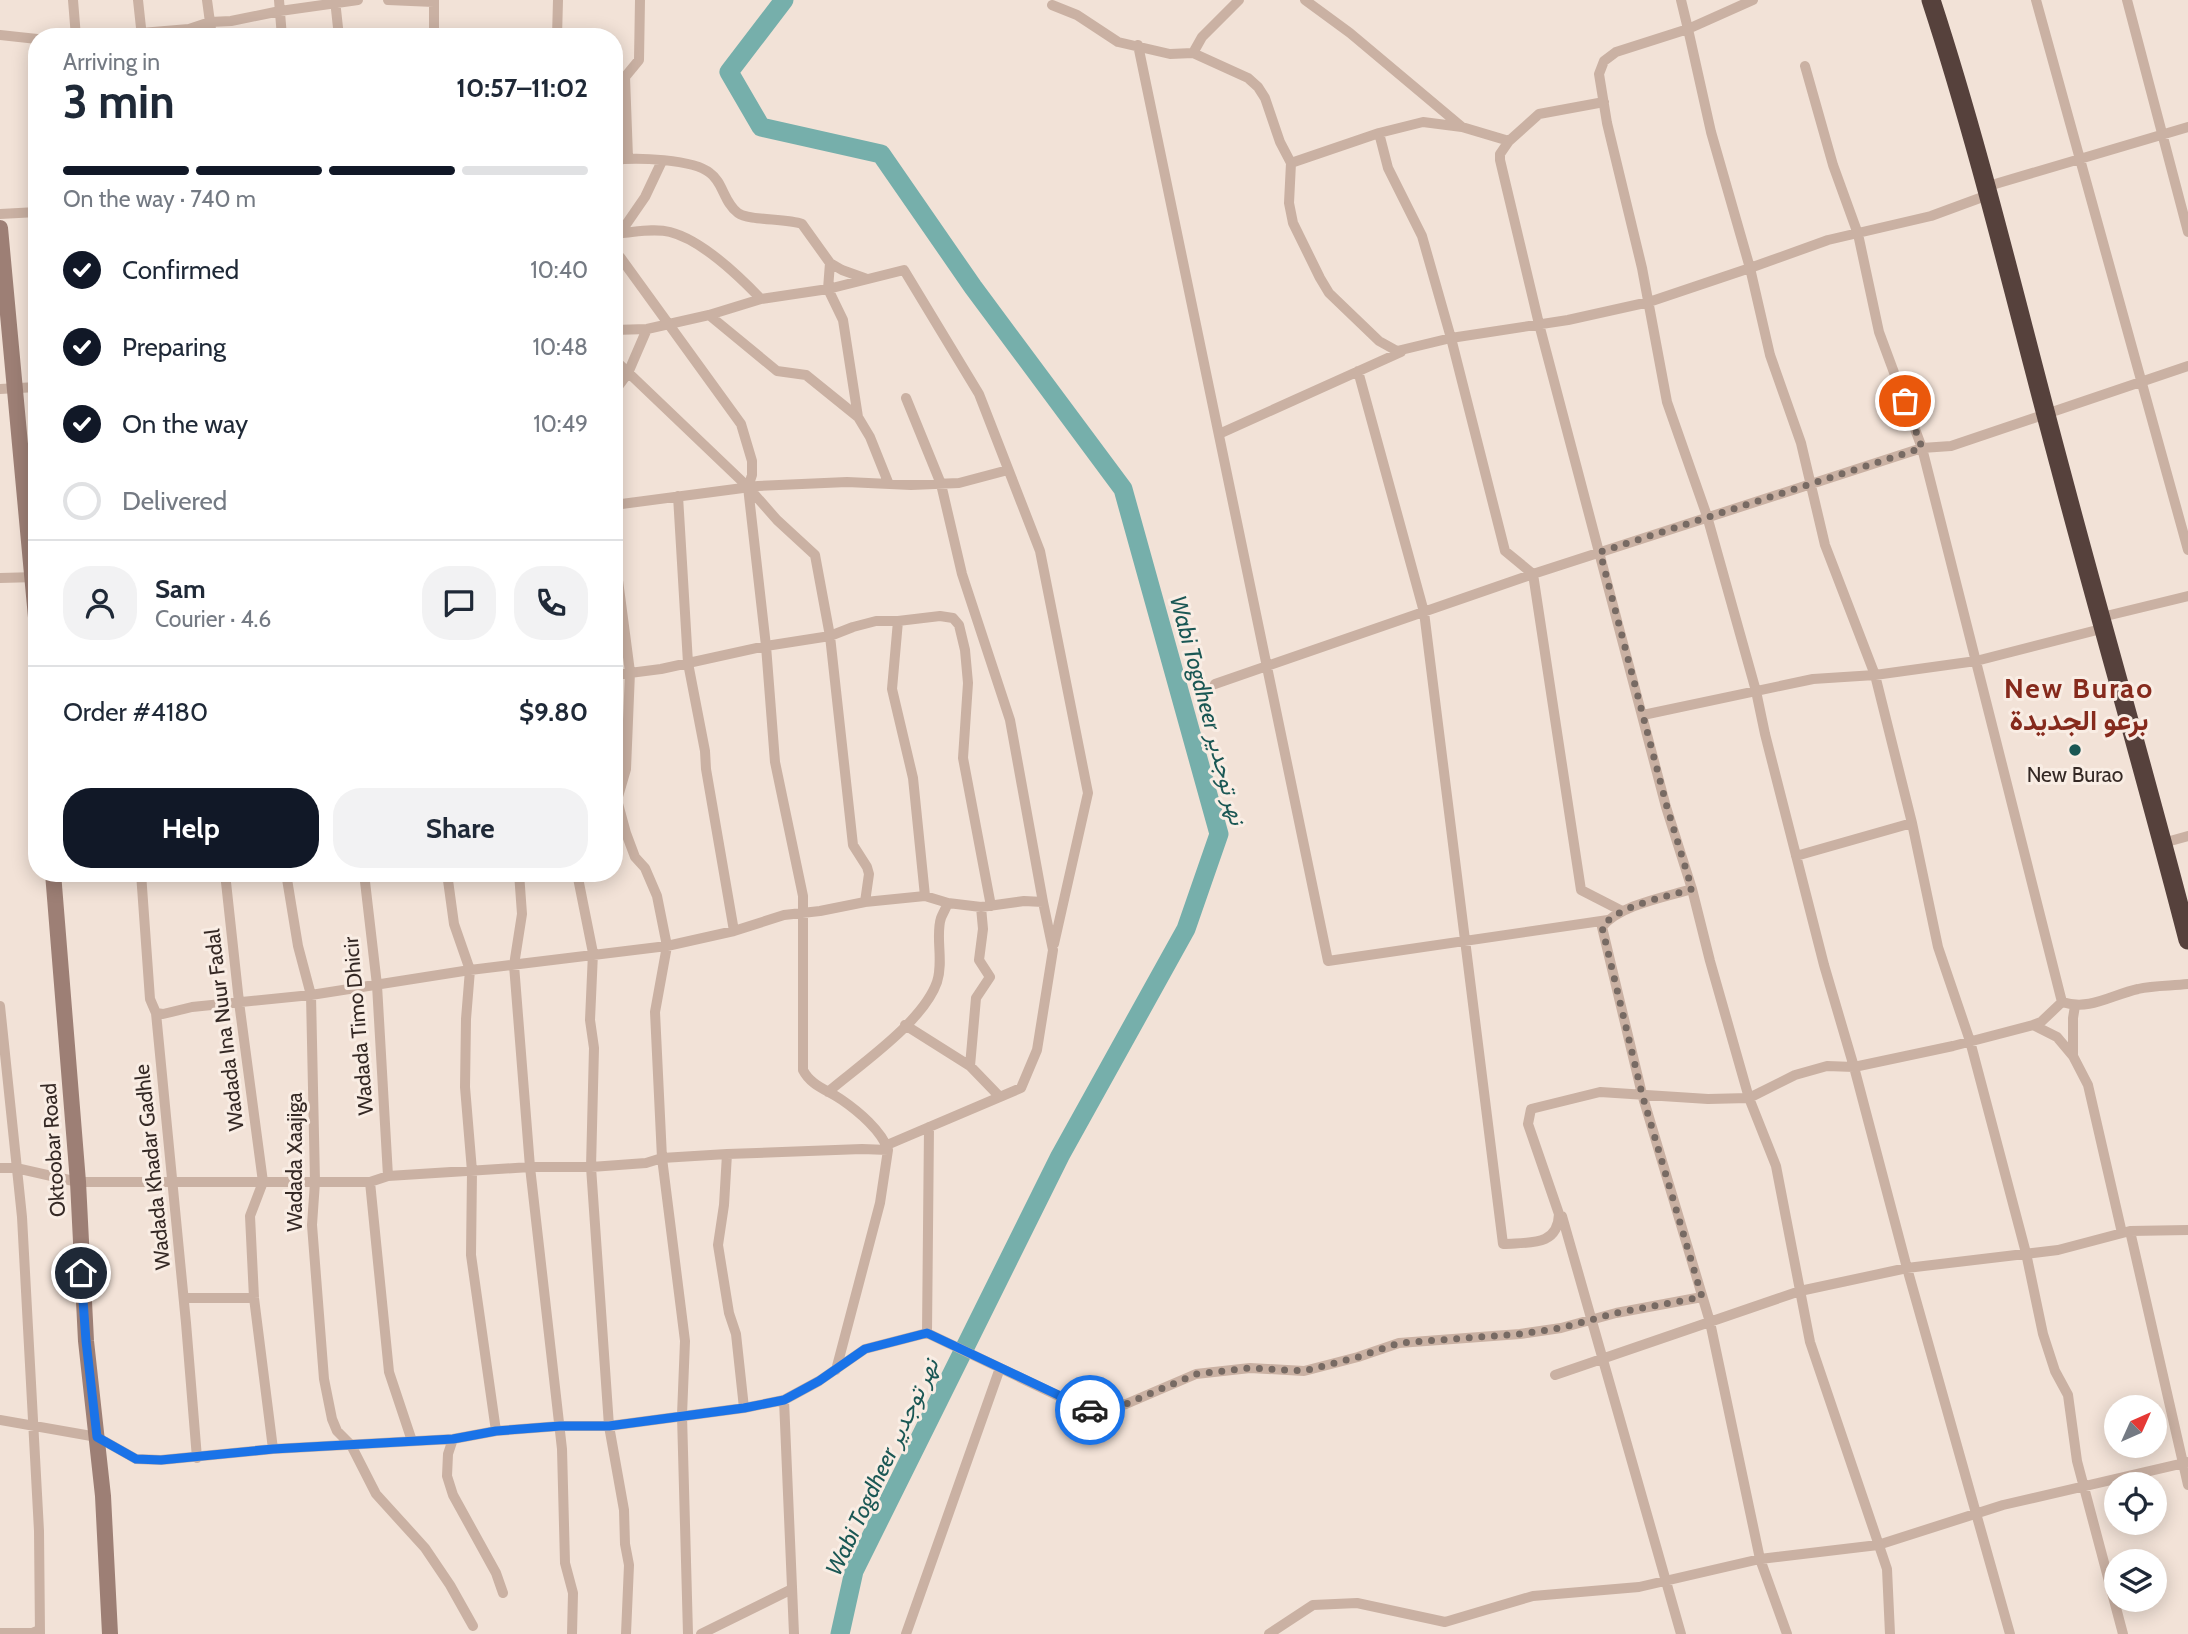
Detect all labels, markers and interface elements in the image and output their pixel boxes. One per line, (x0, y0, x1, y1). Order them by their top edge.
text: Arriving in (63, 48, 160, 76)
text: 10:57–11:02 (456, 72, 588, 104)
text: 3 min (63, 74, 175, 130)
text: On the way · 740 m (63, 185, 256, 213)
icon: check (63, 251, 101, 289)
text: Confirmed (122, 254, 239, 286)
text: 10:40 (530, 256, 588, 284)
icon: check (63, 328, 101, 366)
text: Preparing (122, 331, 226, 363)
text: 10:48 (532, 333, 588, 361)
pin (1875, 371, 1935, 431)
icon: bag (1886, 382, 1924, 420)
icon: check (63, 405, 101, 443)
text: On the way (122, 408, 248, 440)
text: 10:49 (533, 410, 588, 438)
text: Delivered (122, 485, 227, 517)
button: person (63, 566, 137, 640)
button: chat (422, 566, 496, 640)
button: phone (514, 566, 588, 640)
text: Sam (155, 573, 206, 605)
water label: Wabi Togdheer نهر توجدير (1163, 592, 1252, 829)
text: Courier · 4.6 (155, 605, 271, 633)
district label: New Burao برعو الجديدة (2004, 671, 2154, 738)
text: Order #4180 (63, 696, 208, 728)
text: $9.80 (519, 696, 588, 728)
marker: New Burao (2067, 742, 2083, 758)
place label: New Burao (2027, 762, 2123, 787)
button: Help (63, 788, 319, 868)
button: Share (333, 788, 588, 868)
street label: Wadada Ina Nuur Fadal (199, 927, 249, 1133)
street label: Wadada Timo Dhicir (338, 935, 378, 1116)
street label: Wadada Khadar Gadhle (129, 1063, 175, 1271)
street label: Oktoobar Road (36, 1082, 70, 1218)
street label: Wadada Xaajiga (282, 1092, 308, 1232)
pin (51, 1243, 111, 1303)
icon: home (62, 1254, 100, 1292)
water label: Wabi Togdheer نهر توجدير (819, 1353, 946, 1580)
courier (1055, 1375, 1125, 1445)
icon: car (1071, 1391, 1109, 1429)
north arrow (2104, 1395, 2166, 1458)
map controls (2104, 1395, 2167, 1612)
button: locate (2104, 1472, 2167, 1535)
button: layers (2104, 1549, 2167, 1612)

